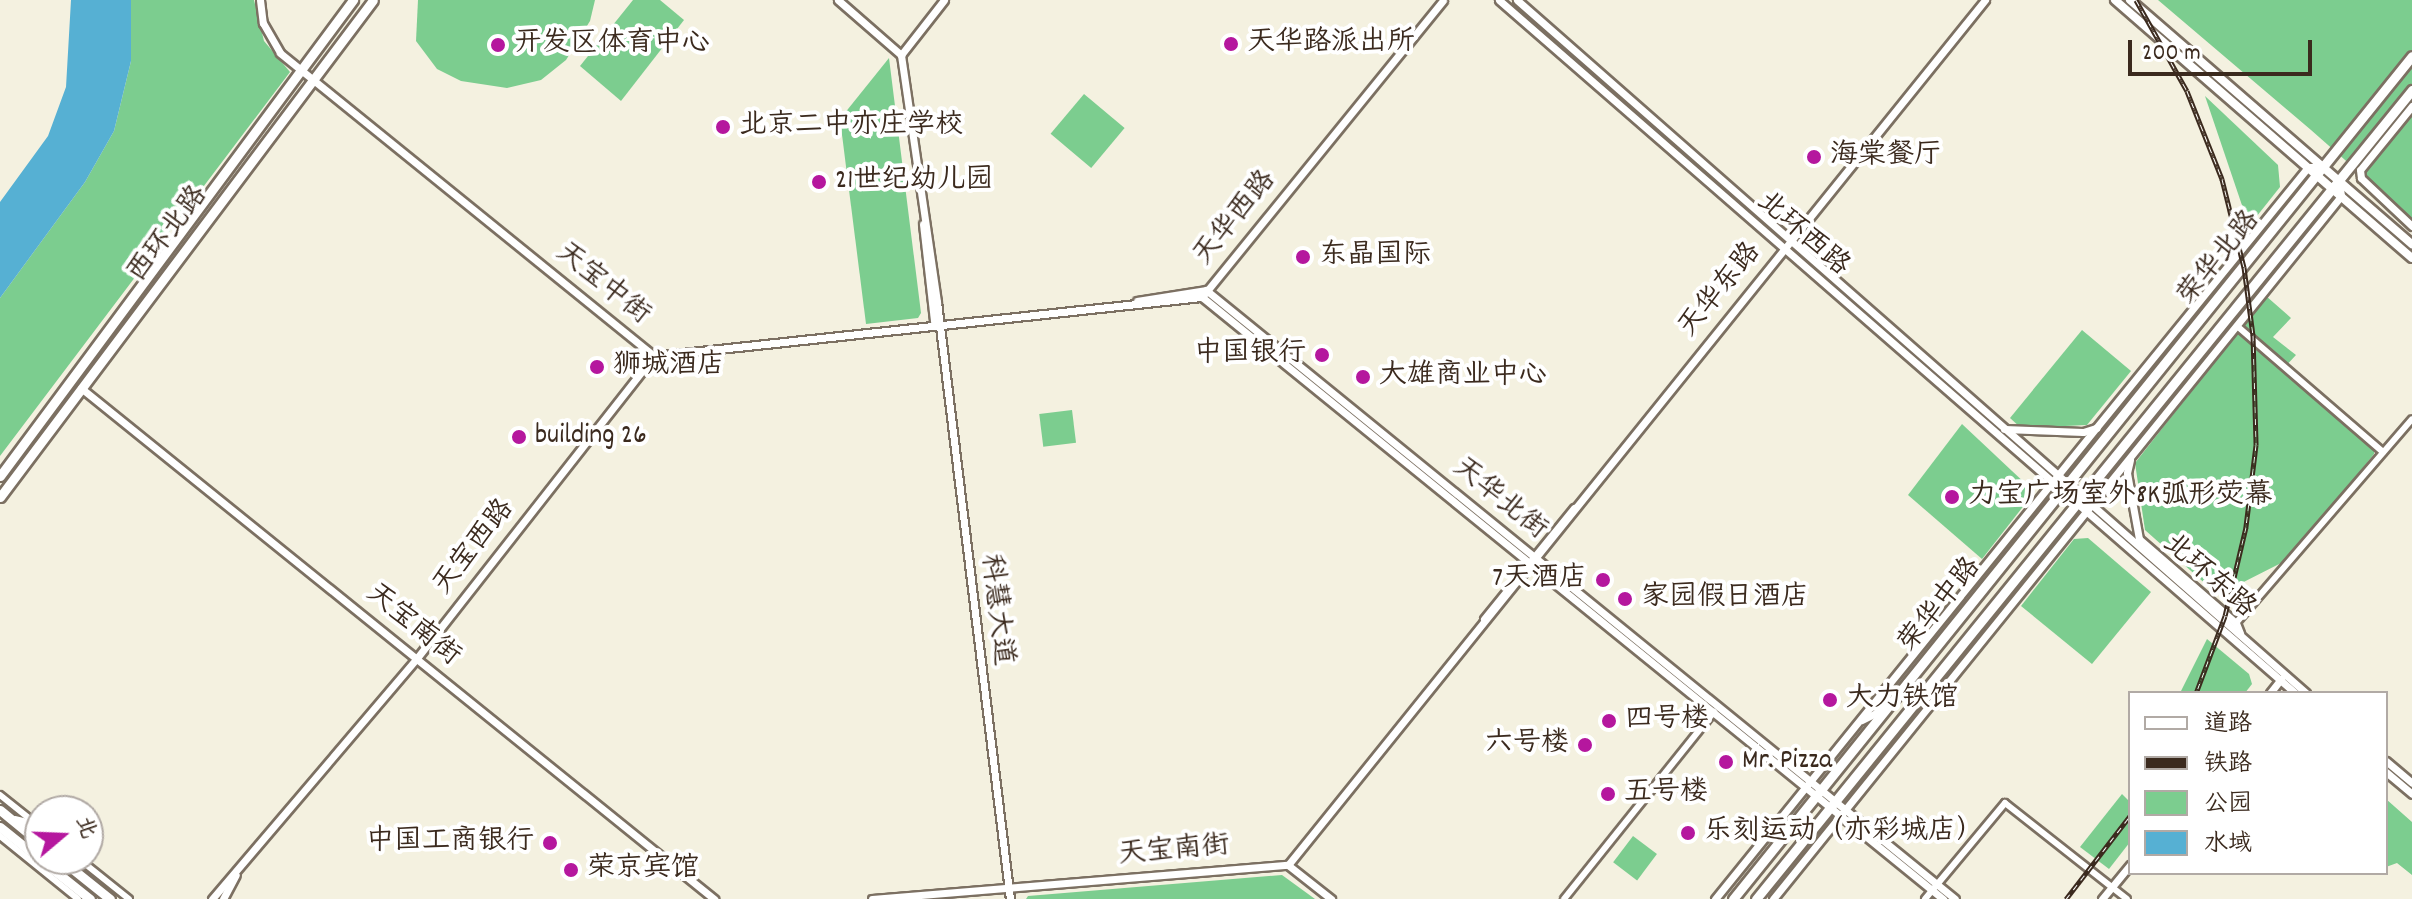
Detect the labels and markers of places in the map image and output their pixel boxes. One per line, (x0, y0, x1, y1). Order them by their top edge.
place label: 天华路派出所 (1247, 27, 1415, 61)
place label: 开发区体育中心 (514, 28, 710, 62)
marker: 天华路派出所 (1222, 35, 1240, 53)
marker: 开发区体育中心 (489, 36, 507, 54)
place label: 北京二中亦庄学校 (739, 110, 963, 144)
marker: 北京二中亦庄学校 (714, 118, 732, 136)
place label: 海棠餐厅 (1830, 140, 1942, 174)
marker: 海棠餐厅 (1805, 148, 1823, 166)
place label: 21世纪幼儿园 (835, 165, 993, 199)
marker: 21世纪幼儿园 (810, 173, 828, 191)
place label: 东晶国际 (1319, 240, 1431, 274)
marker: 东晶国际 (1294, 248, 1312, 266)
place label: 中国银行 (1194, 338, 1306, 372)
marker: 中国银行 (1313, 346, 1331, 364)
place label: 狮城酒店 (613, 350, 725, 384)
marker: 狮城酒店 (588, 358, 606, 376)
place label: 大雄商业中心 (1379, 360, 1547, 394)
marker: 大雄商业中心 (1354, 368, 1372, 386)
place label: building 26 (535, 420, 647, 454)
marker: building 26 (510, 428, 528, 446)
place label: 力宝广场室外8K弧形荧幕 (1968, 480, 2272, 514)
marker: 力宝广场室外8K弧形荧幕 (1943, 488, 1961, 506)
place label: 7天酒店 (1492, 563, 1587, 597)
marker: 7天酒店 (1594, 571, 1612, 589)
place label: 家园假日酒店 (1641, 582, 1809, 616)
marker: 家园假日酒店 (1616, 590, 1634, 608)
place label: 大力铁馆 (1846, 683, 1958, 717)
marker: 大力铁馆 (1821, 691, 1839, 709)
place label: 四号楼 (1625, 704, 1709, 738)
marker: 四号楼 (1600, 712, 1618, 730)
place label: 六号楼 (1485, 728, 1569, 762)
marker: 六号楼 (1576, 736, 1594, 754)
place label: Mr. Pizza (1742, 745, 1832, 779)
marker: Mr. Pizza (1717, 753, 1735, 771)
place label: 五号楼 (1624, 777, 1708, 811)
marker: 五号楼 (1599, 785, 1617, 803)
place label: 乐刻运动（亦彩城店） (1704, 816, 1984, 850)
marker: 乐刻运动（亦彩城店） (1679, 824, 1697, 842)
place label: 中国工商银行 (366, 826, 534, 860)
marker: 中国工商银行 (541, 834, 559, 852)
place label: 荣京宾馆 (587, 853, 699, 887)
marker: 荣京宾馆 (562, 861, 580, 879)

